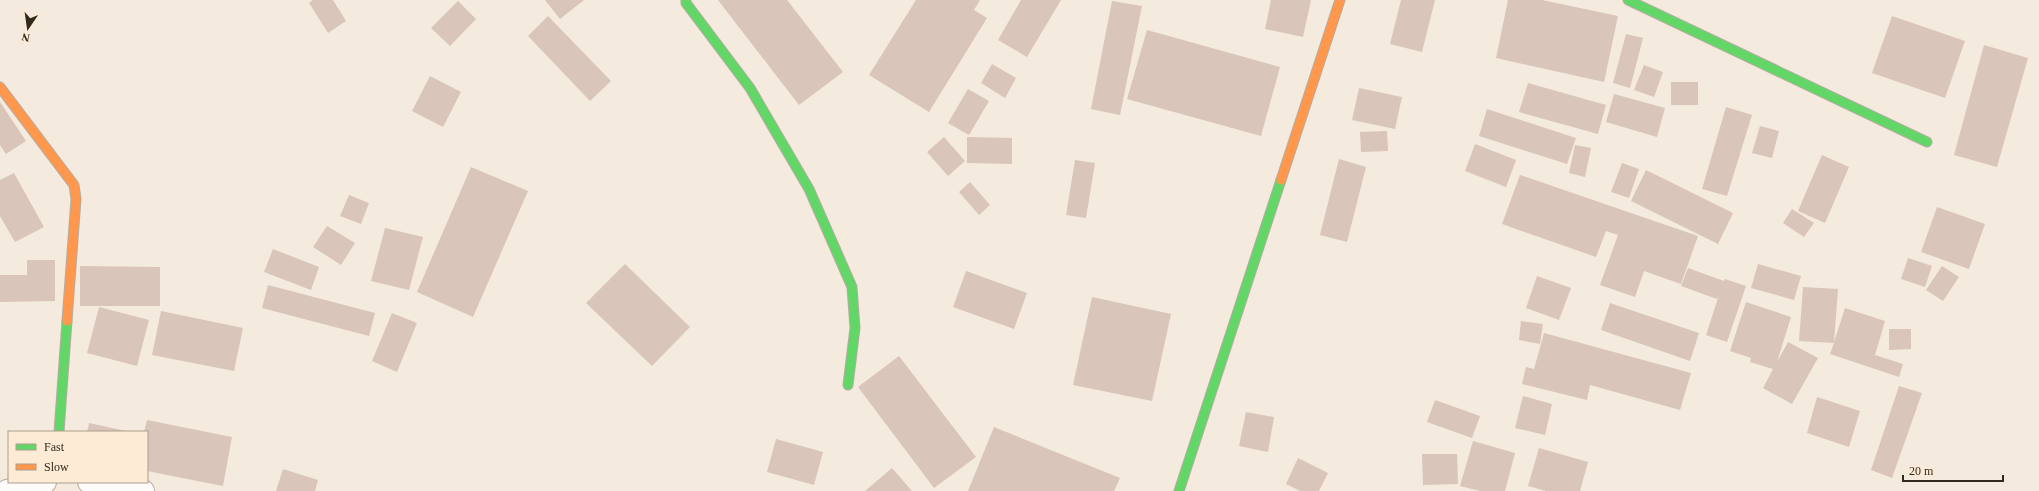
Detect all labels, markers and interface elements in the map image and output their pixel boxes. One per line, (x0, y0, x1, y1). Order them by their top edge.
north arrow (8, 8, 48, 48)
text: N (20, 31, 31, 44)
legend (8, 431, 148, 483)
text: Fast (44, 440, 65, 454)
scale bar (1903, 457, 2003, 483)
text: Slow (44, 460, 69, 474)
text: 20 m (1909, 464, 1934, 478)

